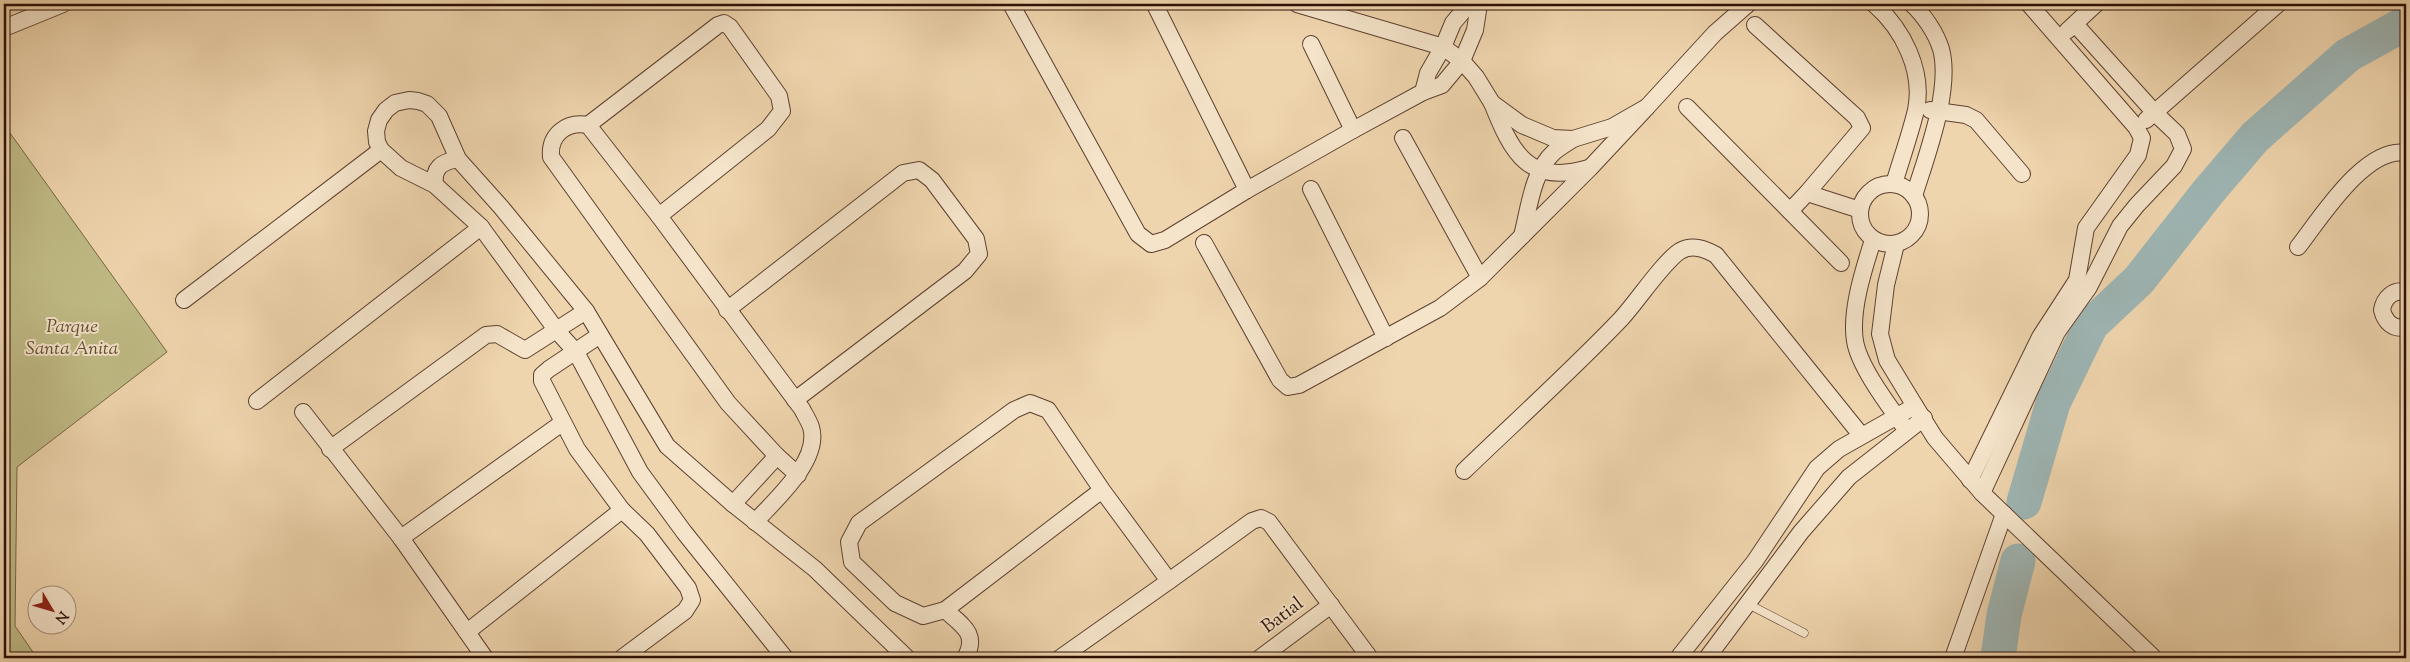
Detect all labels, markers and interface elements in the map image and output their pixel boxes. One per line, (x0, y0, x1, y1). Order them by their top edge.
park label: Parque Santa Anita (26, 314, 119, 363)
north arrow (28, 584, 78, 634)
street label: Batial (1256, 591, 1310, 641)
text: N (49, 606, 72, 627)

